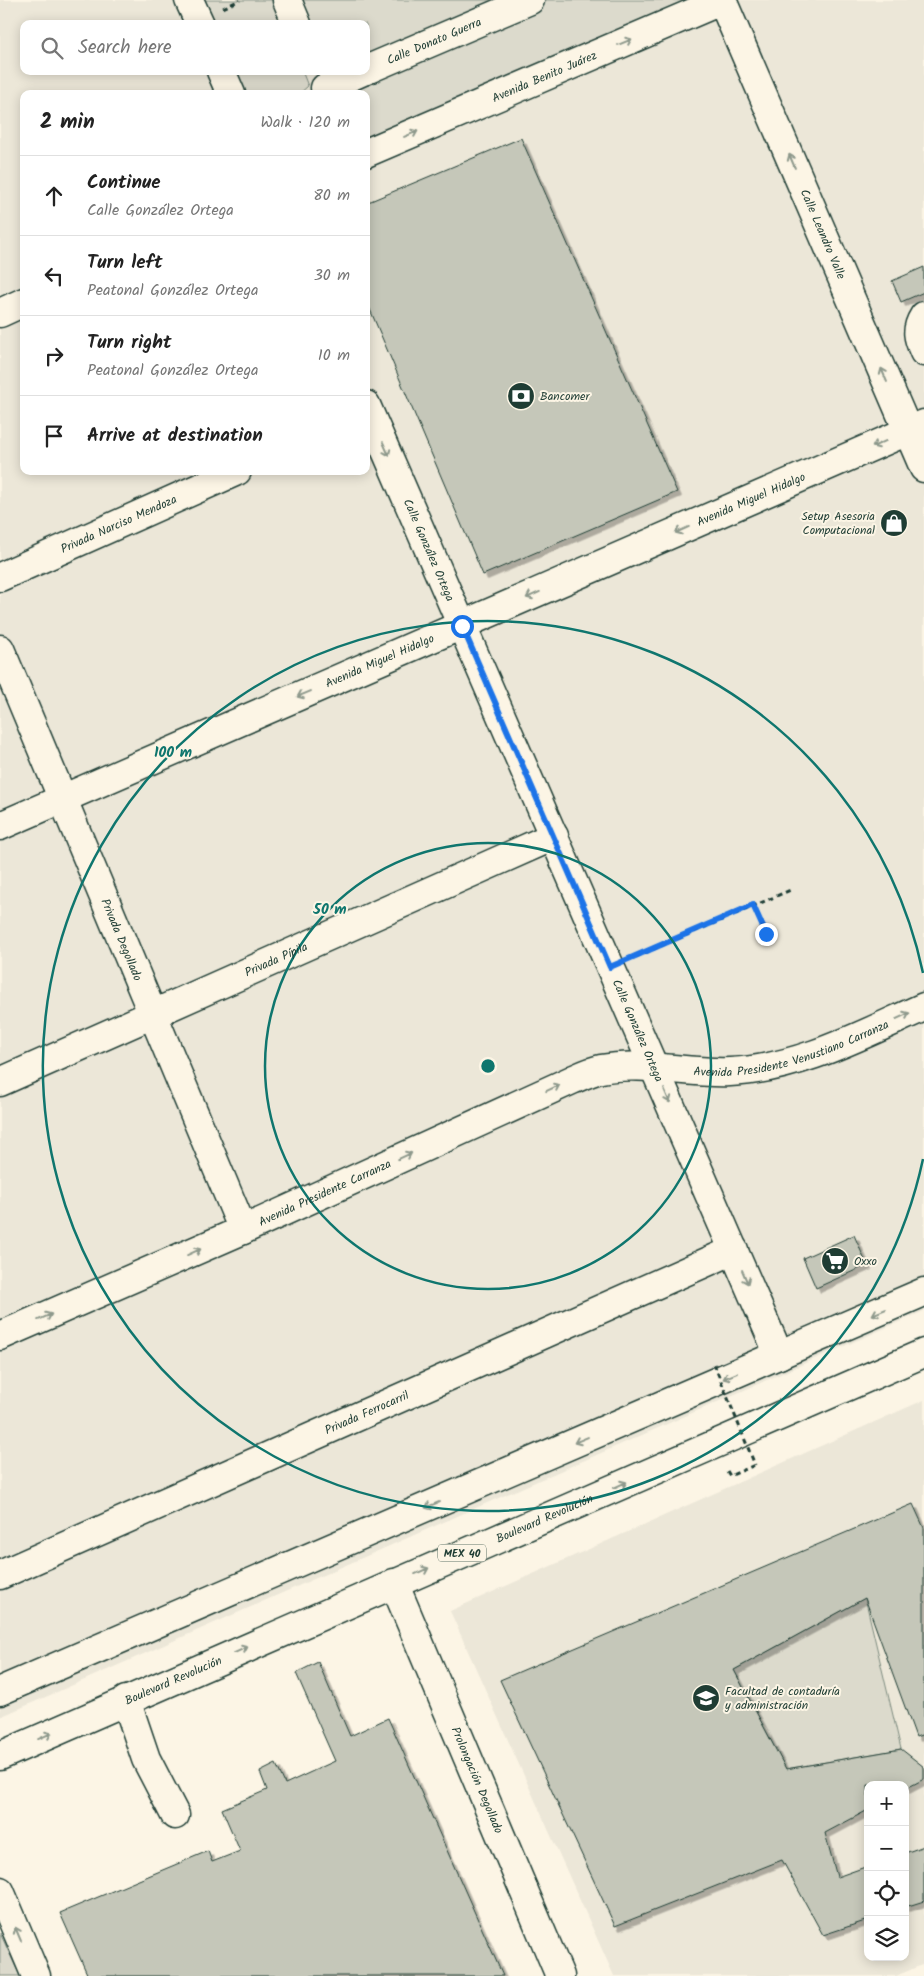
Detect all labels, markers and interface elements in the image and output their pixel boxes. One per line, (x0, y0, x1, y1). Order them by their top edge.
street label: Calle Donato Guerra (384, 13, 485, 70)
search box (20, 20, 370, 75)
text: Search here (78, 33, 172, 63)
icon: search (38, 34, 66, 62)
one-way arrow (617, 37, 632, 47)
street label: Avenida Benito Juárez (489, 46, 600, 108)
text: 2 min (40, 106, 95, 139)
text: Walk · 120 m (260, 110, 350, 135)
one-way arrow (403, 129, 418, 139)
one-way arrow (786, 154, 796, 169)
text: Continue (87, 168, 160, 198)
icon: ahead (40, 182, 68, 210)
text: 80 m (313, 183, 350, 208)
street label: Calle Leandro Valle (795, 186, 851, 283)
text: Calle González Ortega (87, 198, 234, 223)
text: Turn left (87, 248, 162, 278)
icon: left (40, 262, 68, 290)
text: 30 m (314, 263, 350, 288)
text: Peatonal González Ortega (87, 278, 259, 303)
text: Turn right (87, 328, 172, 358)
icon: right (40, 342, 68, 370)
text: 10 m (318, 343, 350, 368)
text: Peatonal González Ortega (87, 358, 259, 383)
one-way arrow (879, 368, 889, 383)
bank icon: Bancomer (506, 381, 536, 411)
place label: Bancomer (540, 387, 590, 406)
text: Arrive at destination (87, 421, 263, 451)
icon: arrive (40, 422, 68, 450)
one-way arrow (872, 439, 887, 449)
one-way arrow (381, 441, 391, 456)
street label: Avenida Miguel Hidalgo (694, 468, 809, 532)
street label: Privada Narciso Mendoza (58, 490, 180, 559)
street label: Calle González Ortega (398, 496, 459, 605)
place label: Setup Asesoria Computacional (801, 507, 875, 540)
shop icon: Setup Asesoria Computacional (879, 508, 909, 538)
one-way arrow (675, 525, 690, 535)
one-way arrow (526, 590, 541, 600)
route start (451, 615, 474, 638)
street label: Avenida Miguel Hidalgo (322, 629, 437, 693)
one-way arrow (297, 690, 312, 700)
text: 100 m (154, 741, 192, 765)
street label: Privada Degollado (95, 896, 147, 984)
text: 50 m (312, 898, 347, 922)
route end (755, 923, 778, 946)
street label: Privada Pípila (242, 937, 311, 982)
street label: Calle González Ortega (607, 976, 668, 1085)
one-way arrow (895, 1011, 910, 1021)
street label: Avenida Presidente Venustiano Carranza (693, 1015, 892, 1082)
centre of rings (479, 1057, 497, 1075)
one-way arrow (545, 1083, 560, 1093)
one-way arrow (662, 1088, 672, 1103)
one-way arrow (397, 1151, 412, 1160)
street label: Avenida Presidente Carranza (256, 1155, 395, 1232)
one-way arrow (186, 1246, 201, 1256)
supermarket icon: Oxxo (820, 1246, 850, 1276)
place label: Oxxo (854, 1252, 877, 1271)
one-way arrow (741, 1269, 751, 1284)
one-way arrow (872, 1307, 887, 1317)
one-way arrow (37, 1311, 52, 1321)
one-way arrow (723, 1371, 738, 1381)
street label: Privada Ferrocarril (322, 1386, 412, 1440)
one-way arrow (574, 1436, 589, 1446)
one-way arrow (612, 1479, 627, 1489)
street label: Boulevard Revolución (493, 1489, 596, 1549)
one-way arrow (425, 1500, 440, 1510)
road number: MEX 40 (438, 1545, 486, 1562)
one-way arrow (414, 1565, 429, 1575)
one-way arrow (233, 1644, 248, 1654)
street label: Boulevard Revolución (122, 1651, 225, 1710)
place label: Facultad de contaduría y administración (724, 1682, 840, 1715)
school or university icon: Facultad de contaduría y administración (691, 1683, 721, 1713)
street label: Prolongación Degollado (446, 1724, 508, 1837)
one-way arrow (37, 1731, 52, 1741)
map controls (864, 1781, 909, 1961)
button: + (864, 1781, 909, 1826)
button: − (864, 1826, 909, 1871)
button: locate (864, 1871, 909, 1916)
button: layers (864, 1916, 909, 1961)
one-way arrow (13, 1926, 22, 1941)

